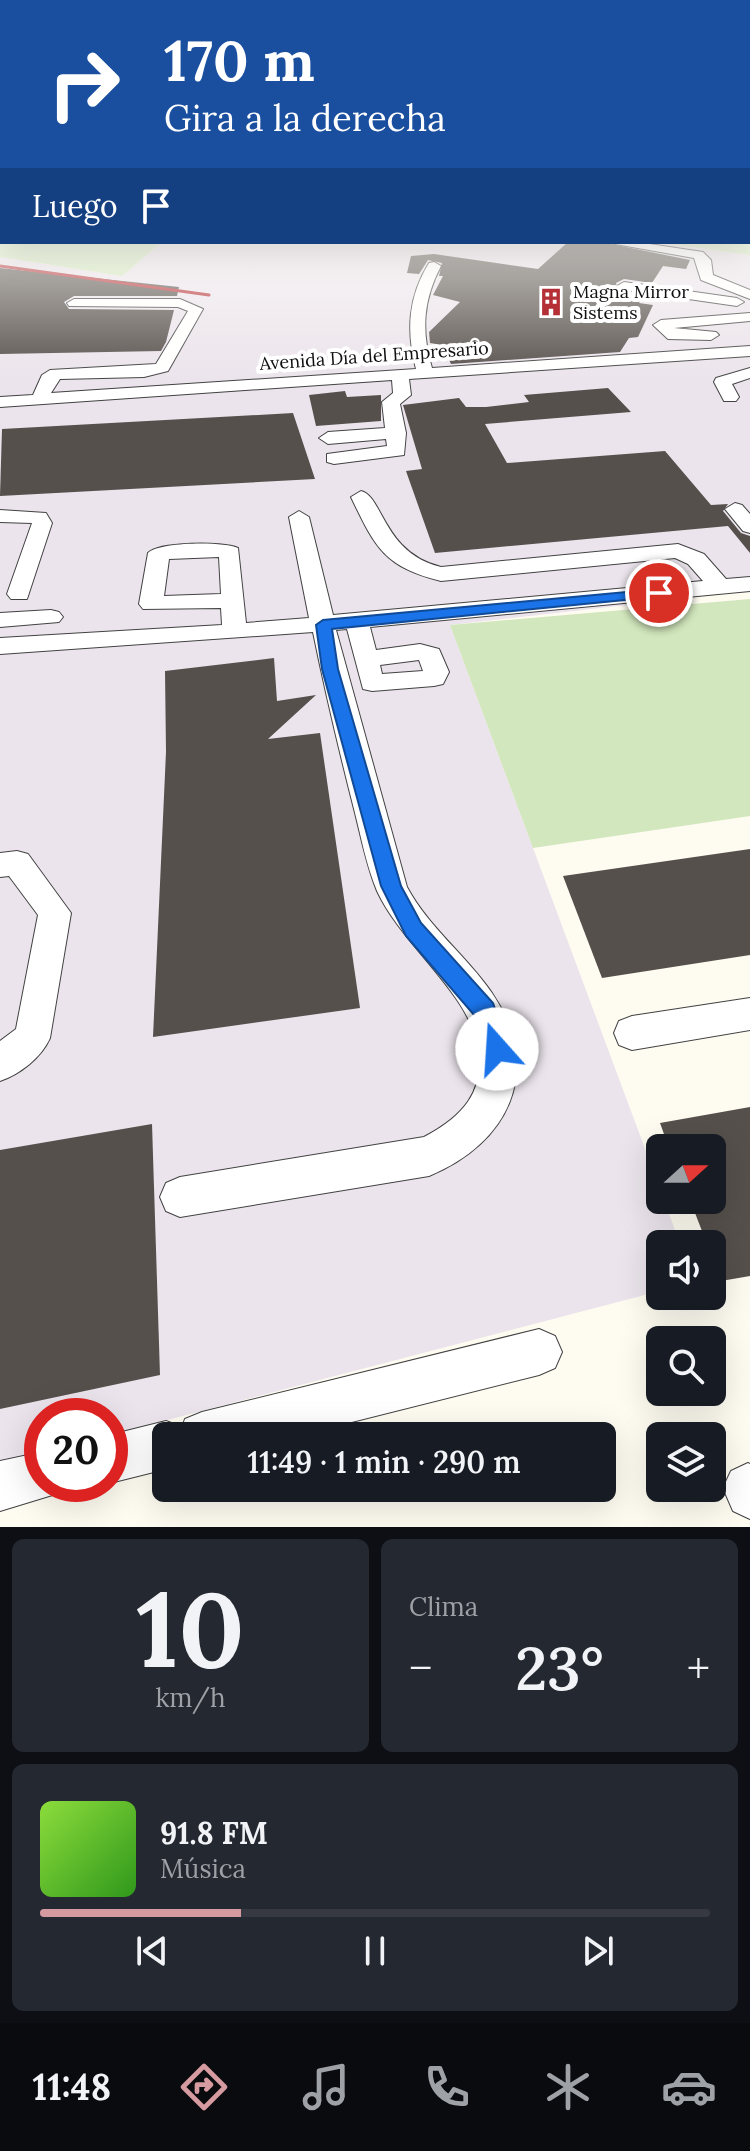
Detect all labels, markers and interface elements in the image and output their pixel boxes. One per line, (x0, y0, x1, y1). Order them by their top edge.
text: 170 m (164, 25, 315, 96)
icon: right (32, 32, 136, 136)
text: Gira a la derecha (164, 95, 446, 141)
icon: arrive (134, 184, 178, 228)
text: Luego (32, 187, 118, 225)
place label: Magna Mirror Sistems (573, 280, 689, 324)
building icon: Magna Mirror Sistems (536, 287, 566, 317)
street label: Avenida Día del Empresario (258, 336, 489, 375)
pin (625, 559, 693, 627)
icon: arrive (637, 571, 681, 615)
position arrow (455, 1007, 539, 1091)
north arrow (646, 1134, 726, 1214)
map controls (646, 1134, 726, 1502)
button: sound (646, 1230, 726, 1310)
button: search (646, 1326, 726, 1406)
speed limit sign: 20 (24, 1398, 128, 1502)
button: layers (646, 1422, 726, 1502)
text: 11:49 · 1 min · 290 m (248, 1443, 520, 1481)
text: 10 (136, 1562, 245, 1695)
text: Clima (409, 1590, 478, 1623)
text: 23° (515, 1630, 604, 1706)
text: − (409, 1640, 432, 1696)
text: + (687, 1640, 710, 1696)
text: km/h (155, 1681, 226, 1714)
text: 91.8 FM (160, 1814, 268, 1852)
text: Música (160, 1852, 246, 1885)
icon: previous (130, 1929, 174, 1973)
icon: pause (353, 1929, 397, 1973)
icon: next (576, 1929, 620, 1973)
icon: directions (176, 2059, 232, 2115)
icon: music (298, 2059, 354, 2115)
icon: phone (419, 2059, 475, 2115)
icon: climate (540, 2059, 596, 2115)
icon: car (661, 2059, 717, 2115)
text: 11:48 (33, 2064, 111, 2110)

